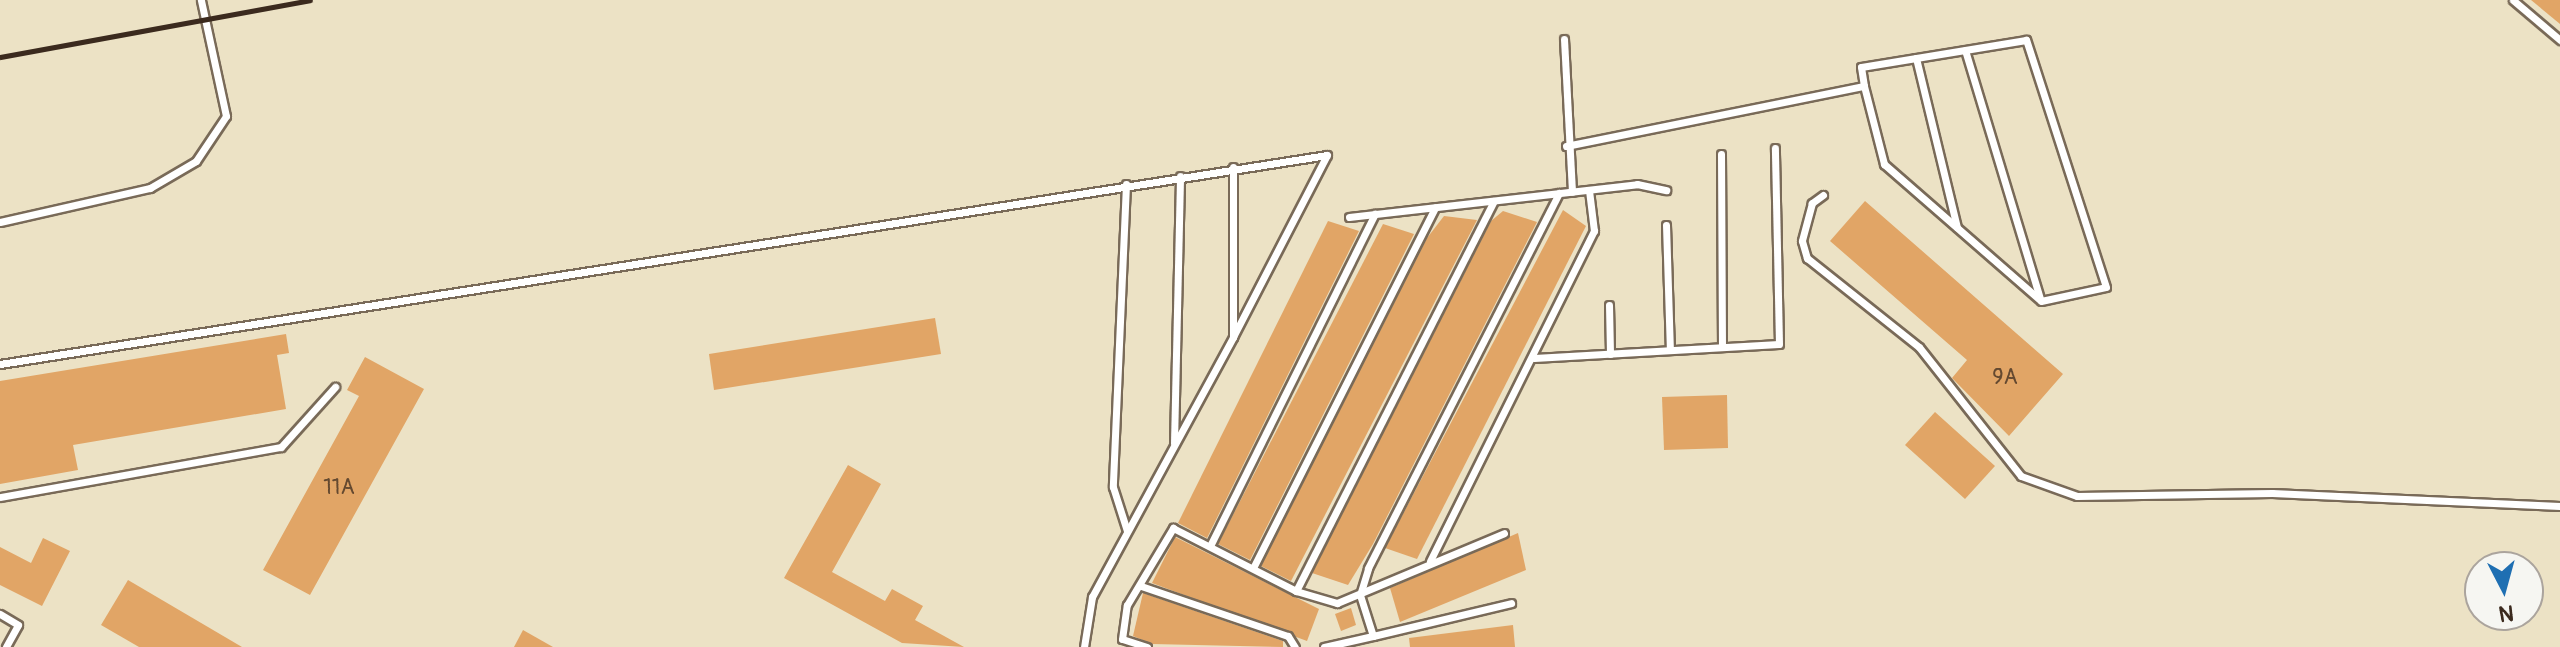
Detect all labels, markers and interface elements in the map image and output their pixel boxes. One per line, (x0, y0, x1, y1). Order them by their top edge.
house number: 9А (1992, 365, 2018, 391)
house number: 11А (323, 475, 355, 501)
north arrow (2464, 551, 2544, 631)
text: N (2497, 598, 2515, 628)

